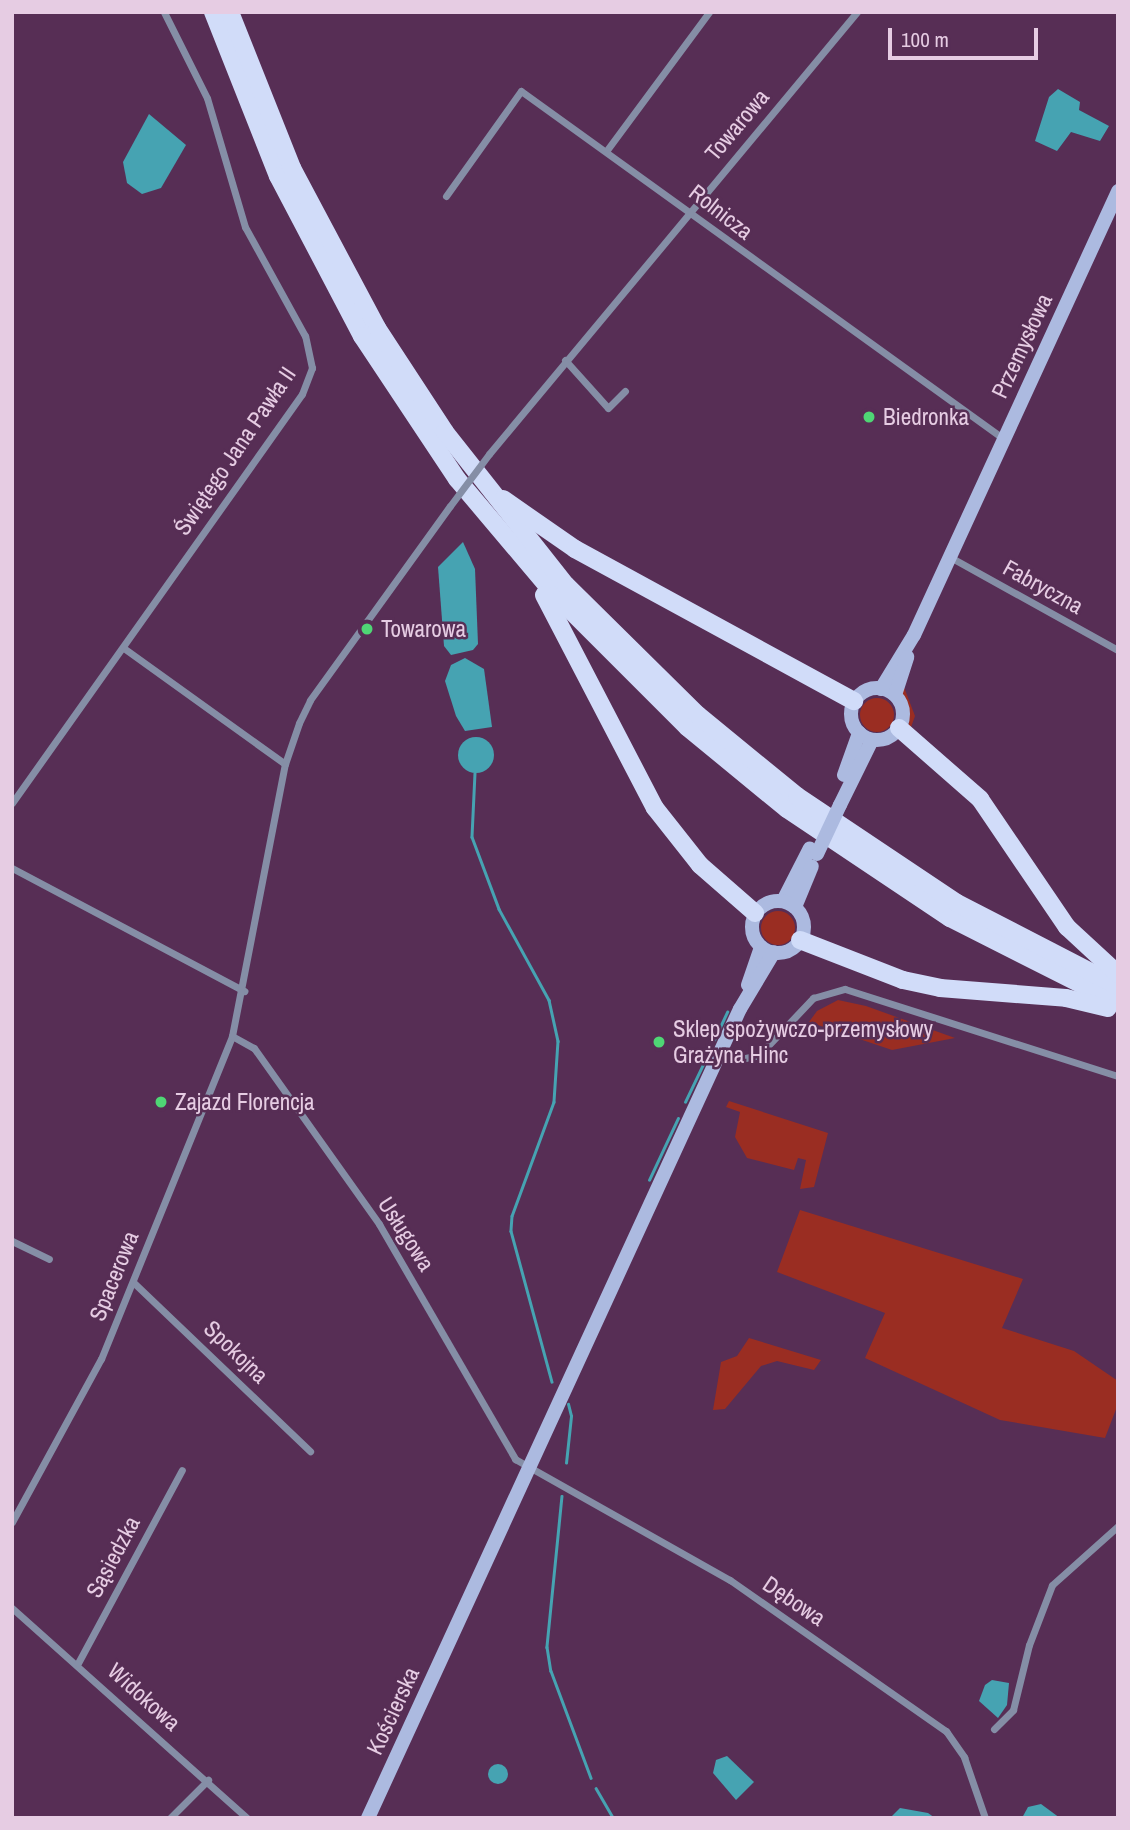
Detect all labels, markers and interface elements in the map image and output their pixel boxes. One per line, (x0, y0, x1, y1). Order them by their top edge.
scale bar (892, 14, 1042, 58)
text: 100 m (901, 25, 949, 54)
street label: Towarowa (699, 84, 775, 166)
street label: Rolnicza (684, 179, 758, 245)
street label: Przemysłowa (986, 289, 1058, 403)
street label: Świętego Jana Pawła II (168, 362, 302, 540)
place label: Biedronka (883, 403, 969, 431)
marker: Biedronka (861, 409, 877, 425)
street label: Fabryczna (998, 554, 1088, 620)
place label: Towarowa (381, 615, 466, 643)
marker: Towarowa (359, 621, 375, 637)
place label: Sklep spożywczo-przemysłowy Grażyna Hinc (673, 1015, 933, 1069)
marker: Sklep spożywczo-przemysłowy Grażyna Hinc (651, 1034, 667, 1050)
place label: Zajazd Florencja (175, 1088, 314, 1116)
marker: Zajazd Florencja (153, 1094, 169, 1110)
street label: Usługowa (372, 1192, 440, 1276)
street label: Spacerowa (84, 1227, 144, 1325)
street label: Spokojna (198, 1315, 274, 1389)
street label: Sąsiedzka (80, 1512, 146, 1602)
street label: Dębowa (758, 1570, 830, 1632)
street label: Widokowa (102, 1657, 186, 1737)
street label: Kościerska (361, 1663, 425, 1759)

